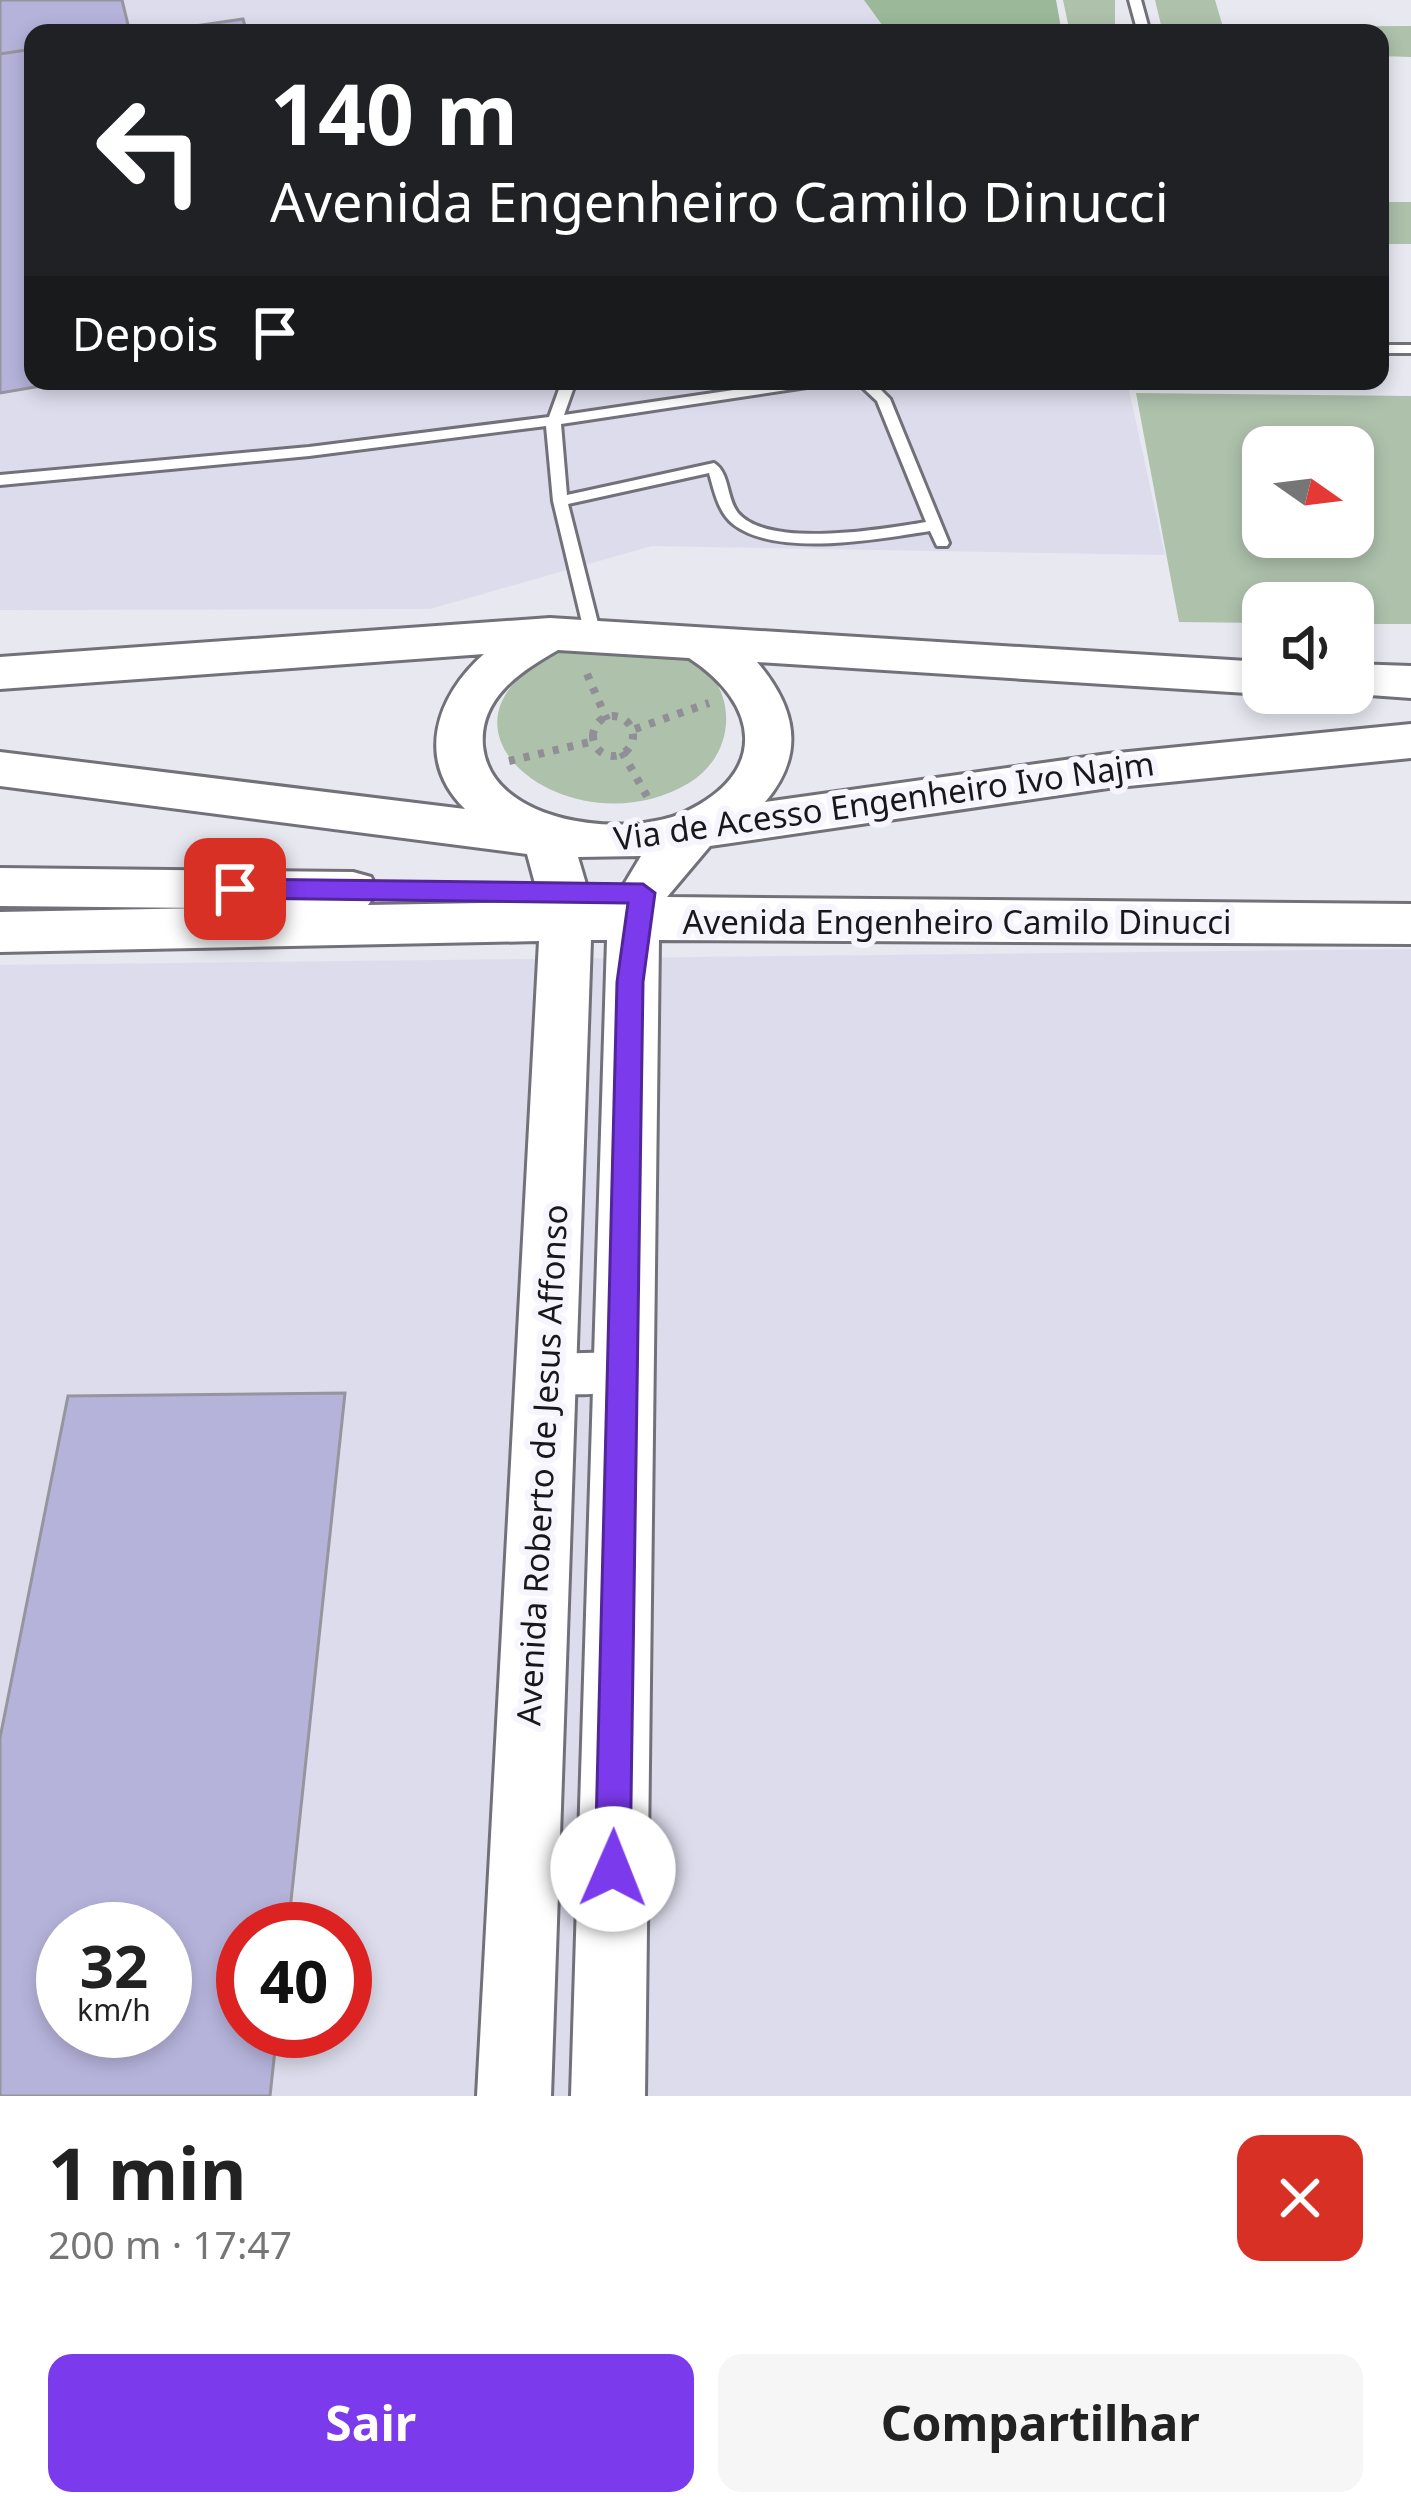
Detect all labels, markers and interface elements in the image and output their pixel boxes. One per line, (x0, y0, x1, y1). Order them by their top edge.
text: 140 m (270, 55, 518, 170)
icon: left (72, 72, 228, 228)
text: Avenida Engenheiro Camilo Dinucci (270, 164, 1169, 238)
icon: arrive (242, 300, 308, 366)
text: Depois (72, 303, 218, 364)
north arrow (1242, 426, 1374, 558)
map controls (1242, 426, 1374, 714)
button: sound (1242, 582, 1374, 714)
street label: Via de Acesso Engenheiro Ivo Najm (611, 740, 1157, 861)
pin (184, 838, 286, 940)
icon: arrive (202, 856, 268, 922)
street label: Avenida Engenheiro Camilo Dinucci (682, 899, 1232, 944)
street label: Avenida Roberto de Jesus Affonso (505, 1203, 578, 1727)
position arrow (550, 1806, 676, 1932)
speed limit sign: 40 (216, 1902, 372, 2058)
text: 32 (80, 1924, 148, 2006)
text: km/h (77, 1989, 151, 2030)
text: 1 min (48, 2123, 246, 2221)
button: close (1237, 2135, 1363, 2261)
text: 200 m · 17:47 (48, 2217, 292, 2270)
button: Sair (48, 2354, 694, 2492)
button: Compartilhar (718, 2354, 1363, 2492)

